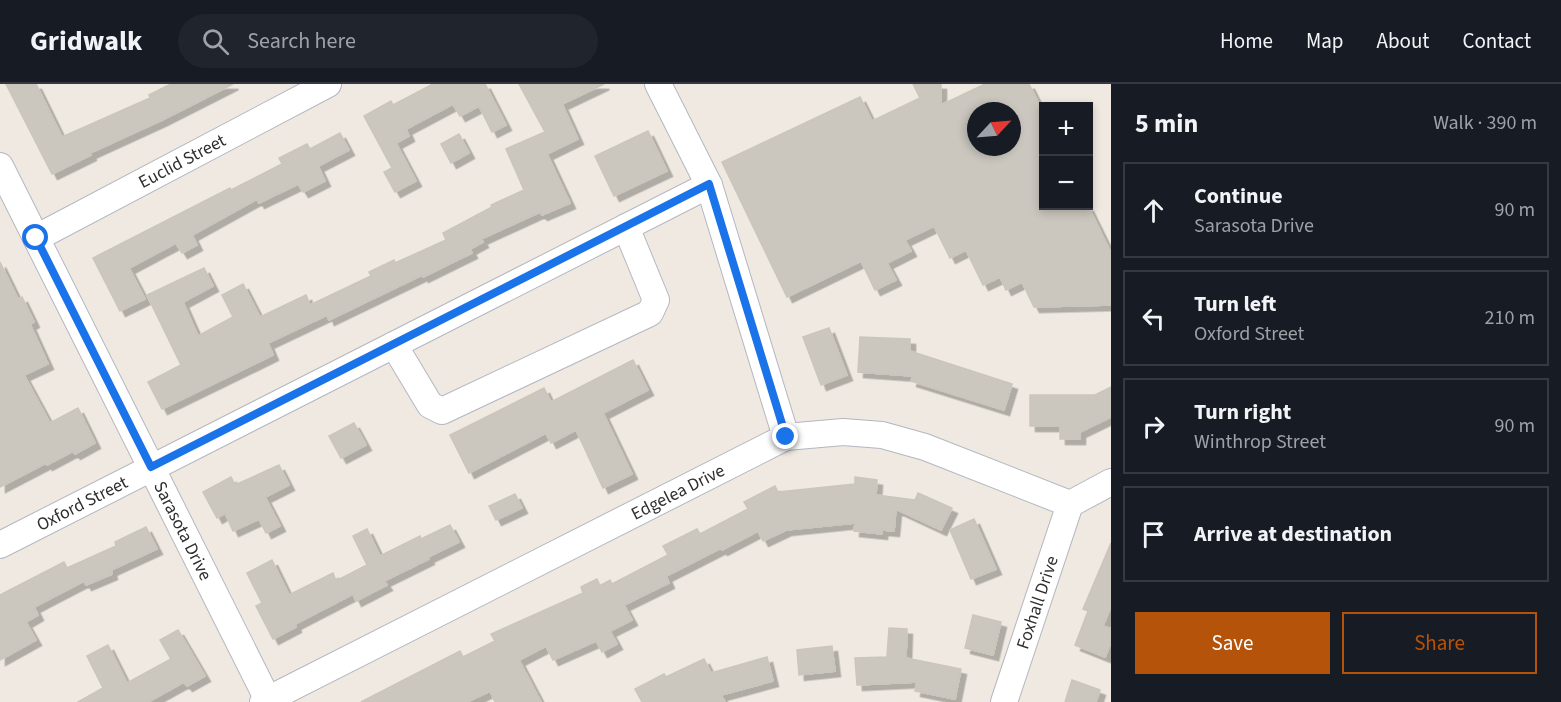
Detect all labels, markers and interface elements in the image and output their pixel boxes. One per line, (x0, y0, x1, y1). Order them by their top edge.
search box (178, 14, 598, 68)
text: Gridwalk (30, 21, 142, 61)
icon: search (199, 25, 232, 58)
text: Search here (247, 25, 356, 57)
text: Home (1220, 26, 1273, 56)
text: Map (1306, 26, 1344, 56)
text: About (1377, 26, 1429, 56)
text: Contact (1462, 26, 1531, 56)
north arrow (967, 102, 1021, 156)
map controls (1039, 102, 1093, 210)
button: + (1039, 102, 1093, 156)
text: 5 min (1135, 105, 1198, 142)
text: Walk · 390 m (1433, 109, 1537, 137)
street label: Euclid Street (134, 128, 230, 194)
button: − (1039, 156, 1093, 210)
text: Continue (1194, 180, 1283, 212)
icon: ahead (1137, 194, 1170, 227)
text: 90 m (1495, 196, 1535, 224)
text: Sarasota Drive (1194, 212, 1314, 240)
route start (22, 224, 48, 250)
text: Turn left (1194, 288, 1276, 320)
icon: left (1137, 302, 1170, 335)
text: 210 m (1485, 304, 1535, 332)
text: Oxford Street (1194, 320, 1304, 348)
text: Turn right (1194, 396, 1291, 428)
icon: right (1137, 410, 1170, 443)
text: 90 m (1495, 412, 1535, 440)
route end (772, 423, 798, 449)
text: Winthrop Street (1194, 428, 1326, 456)
street label: Edgelea Drive (627, 458, 729, 526)
street label: Oxford Street (32, 470, 132, 537)
street label: Sarasota Drive (148, 477, 218, 585)
icon: arrive (1137, 518, 1170, 551)
text: Arrive at destination (1194, 518, 1392, 550)
street label: Foxhall Drive (1010, 552, 1064, 652)
button: Save (1135, 612, 1330, 674)
button: Share (1342, 612, 1537, 674)

